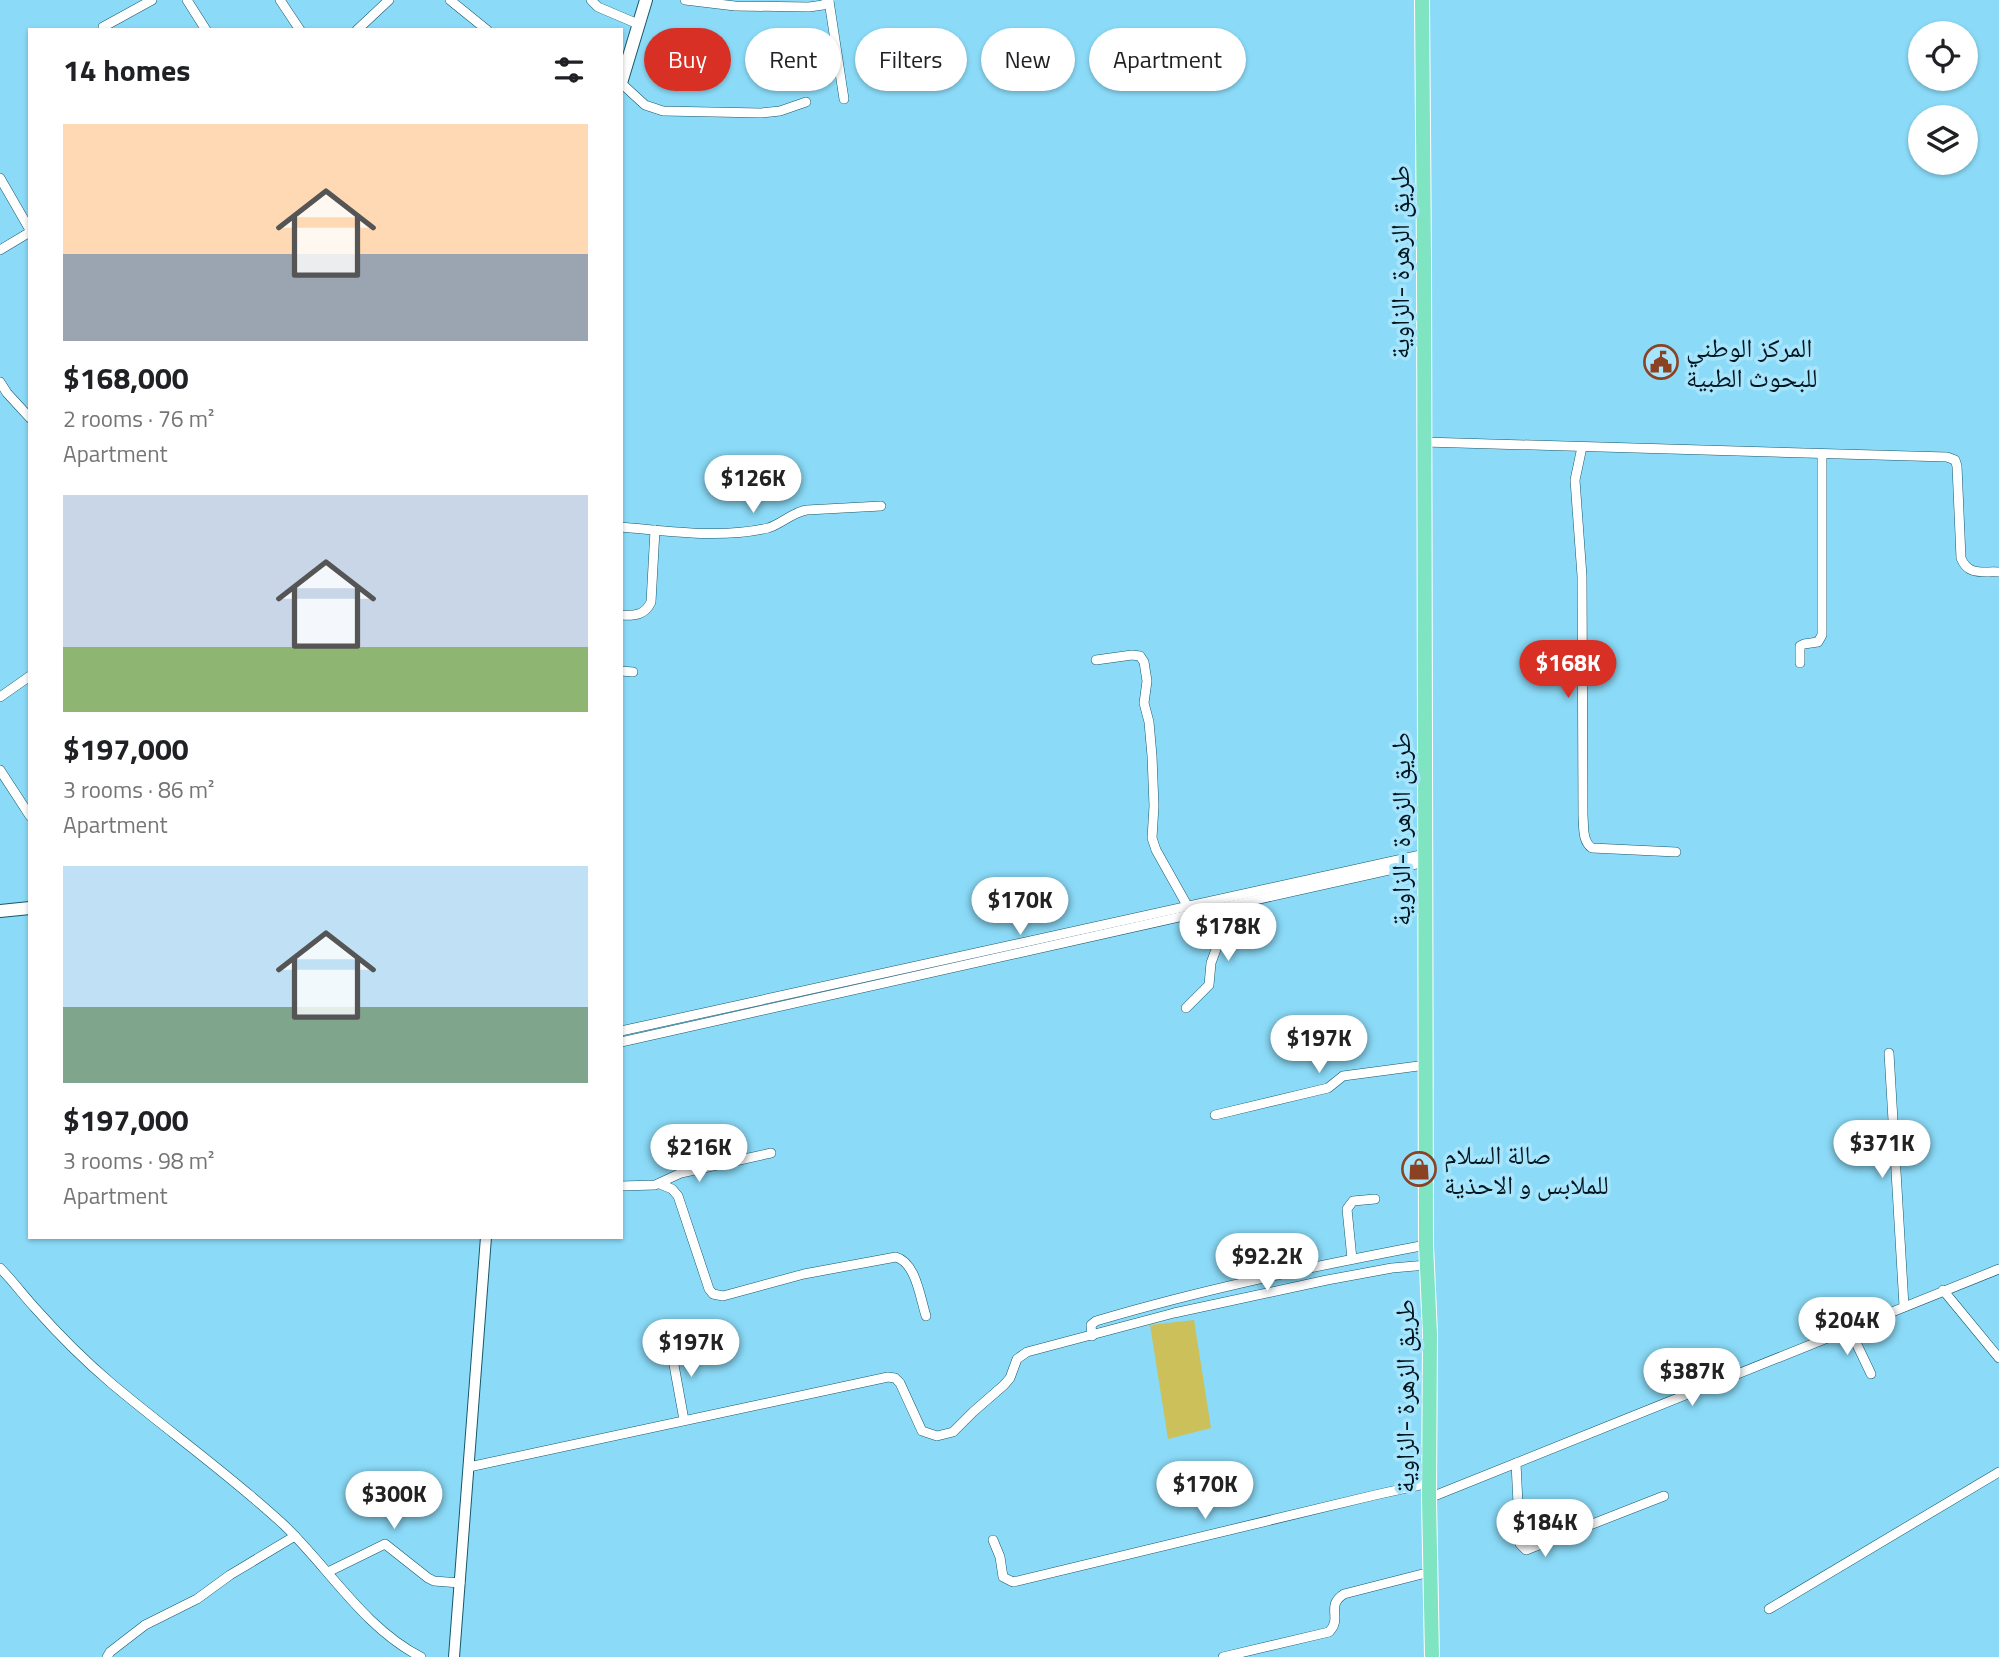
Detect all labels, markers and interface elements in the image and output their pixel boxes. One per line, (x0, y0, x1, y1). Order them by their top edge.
map controls (1908, 21, 1978, 175)
button: locate (1908, 21, 1978, 91)
chip: Buy (644, 28, 731, 91)
chip: Rent (745, 28, 841, 91)
chip: Filters (855, 28, 967, 91)
chip: New (981, 28, 1075, 91)
chip: Apartment (1089, 28, 1246, 91)
text: 14 homes (63, 47, 190, 93)
icon: filters (550, 51, 588, 89)
button: layers (1908, 105, 1978, 175)
street label: طريق الزهرة -الزاوية (1380, 165, 1419, 359)
icon: home (263, 170, 389, 296)
place label: المركز الوطني للبحوث الطبية (1686, 328, 1818, 397)
public building icon: المركز الوطني للبحوث الطبية (1642, 343, 1680, 381)
text: $168,000 (63, 355, 189, 401)
text: 2 rooms · 76 m² (63, 401, 214, 436)
text: Apartment (63, 436, 168, 471)
pin: $126K (704, 456, 802, 515)
text: $126K (720, 460, 786, 495)
icon: home (263, 541, 389, 667)
pin: $168K (1519, 640, 1617, 700)
text: $168K (1535, 645, 1601, 680)
text: $197,000 (63, 726, 189, 772)
street label: طريق الزهرة -الزاوية (1381, 732, 1420, 926)
text: 3 rooms · 86 m² (63, 772, 214, 807)
text: Apartment (63, 807, 168, 842)
pin: $170K (971, 878, 1069, 937)
text: $170K (987, 882, 1053, 917)
pin: $178K (1179, 904, 1277, 963)
text: $178K (1195, 908, 1261, 943)
icon: home (263, 912, 389, 1038)
pin: $197K (1270, 1016, 1368, 1075)
text: $197K (1286, 1020, 1352, 1055)
text: $197,000 (63, 1097, 189, 1143)
pin: $371K (1833, 1120, 1931, 1180)
pin: $216K (650, 1124, 748, 1184)
text: $371K (1849, 1125, 1915, 1160)
text: $216K (666, 1129, 732, 1164)
place label: صالة السلام للملابس و الاحذية (1444, 1135, 1609, 1204)
text: 3 rooms · 98 m² (63, 1143, 214, 1178)
shop icon: صالة السلام للملابس و الاحذية (1400, 1150, 1438, 1188)
text: Apartment (63, 1178, 168, 1213)
pin: $92.2K (1210, 1234, 1324, 1293)
text: $92.2K (1231, 1238, 1303, 1273)
pin: $204K (1798, 1298, 1896, 1357)
street label: طريق الزهرة -الزاوية (1385, 1299, 1424, 1493)
text: $204K (1814, 1302, 1880, 1337)
pin: $197K (642, 1320, 740, 1379)
text: $197K (658, 1324, 724, 1359)
pin: $387K (1643, 1348, 1741, 1408)
text: $387K (1659, 1353, 1725, 1388)
pin: $170K (1156, 1462, 1254, 1521)
text: $170K (1172, 1466, 1238, 1501)
pin: $300K (345, 1472, 443, 1531)
text: $300K (361, 1476, 427, 1511)
pin: $184K (1496, 1500, 1594, 1559)
text: $184K (1512, 1504, 1578, 1539)

